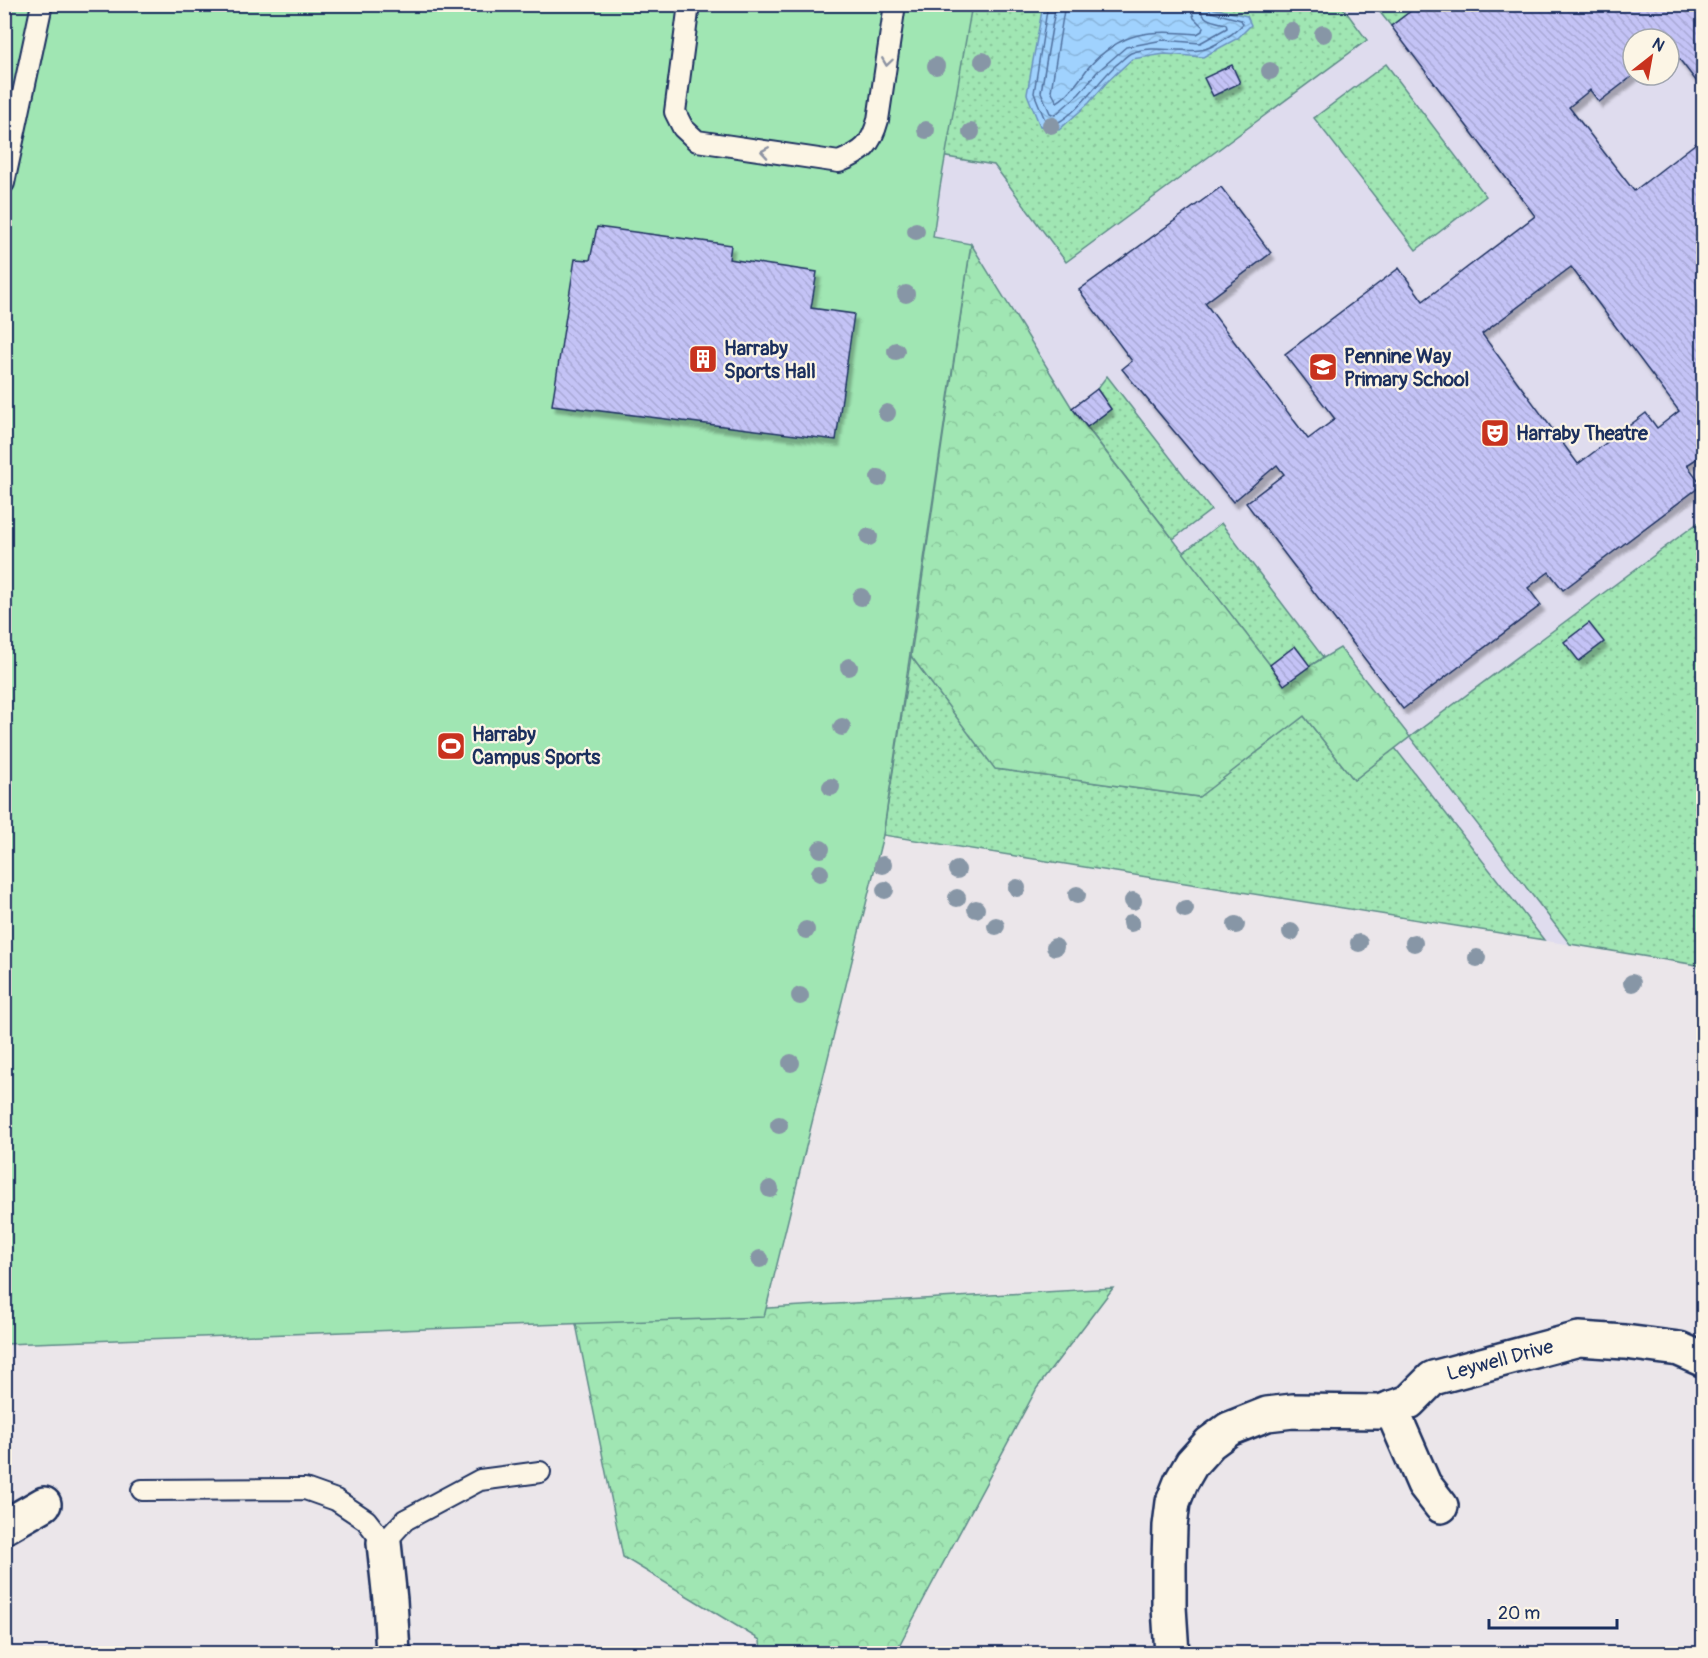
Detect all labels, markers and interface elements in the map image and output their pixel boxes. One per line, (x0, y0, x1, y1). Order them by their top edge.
north arrow (1621, 27, 1681, 87)
text: N (1648, 34, 1668, 56)
one-way arrow (881, 58, 893, 67)
one-way arrow (760, 147, 769, 159)
place label: Harraby Sports Hall (724, 336, 816, 384)
building icon: Harraby Sports Hall (687, 343, 719, 375)
place label: Pennine Way Primary School (1344, 344, 1469, 392)
school or university icon: Pennine Way Primary School (1307, 351, 1339, 383)
theatre icon: Harraby Theatre (1479, 417, 1511, 449)
place label: Harraby Theatre (1516, 421, 1649, 446)
place label: Harraby Campus Sports (472, 722, 600, 770)
sports icon: Harraby Campus Sports (435, 730, 467, 762)
street label: Leywell Drive (1444, 1334, 1556, 1386)
scale bar (1489, 1592, 1616, 1630)
text: 20 m (1498, 1602, 1540, 1625)

